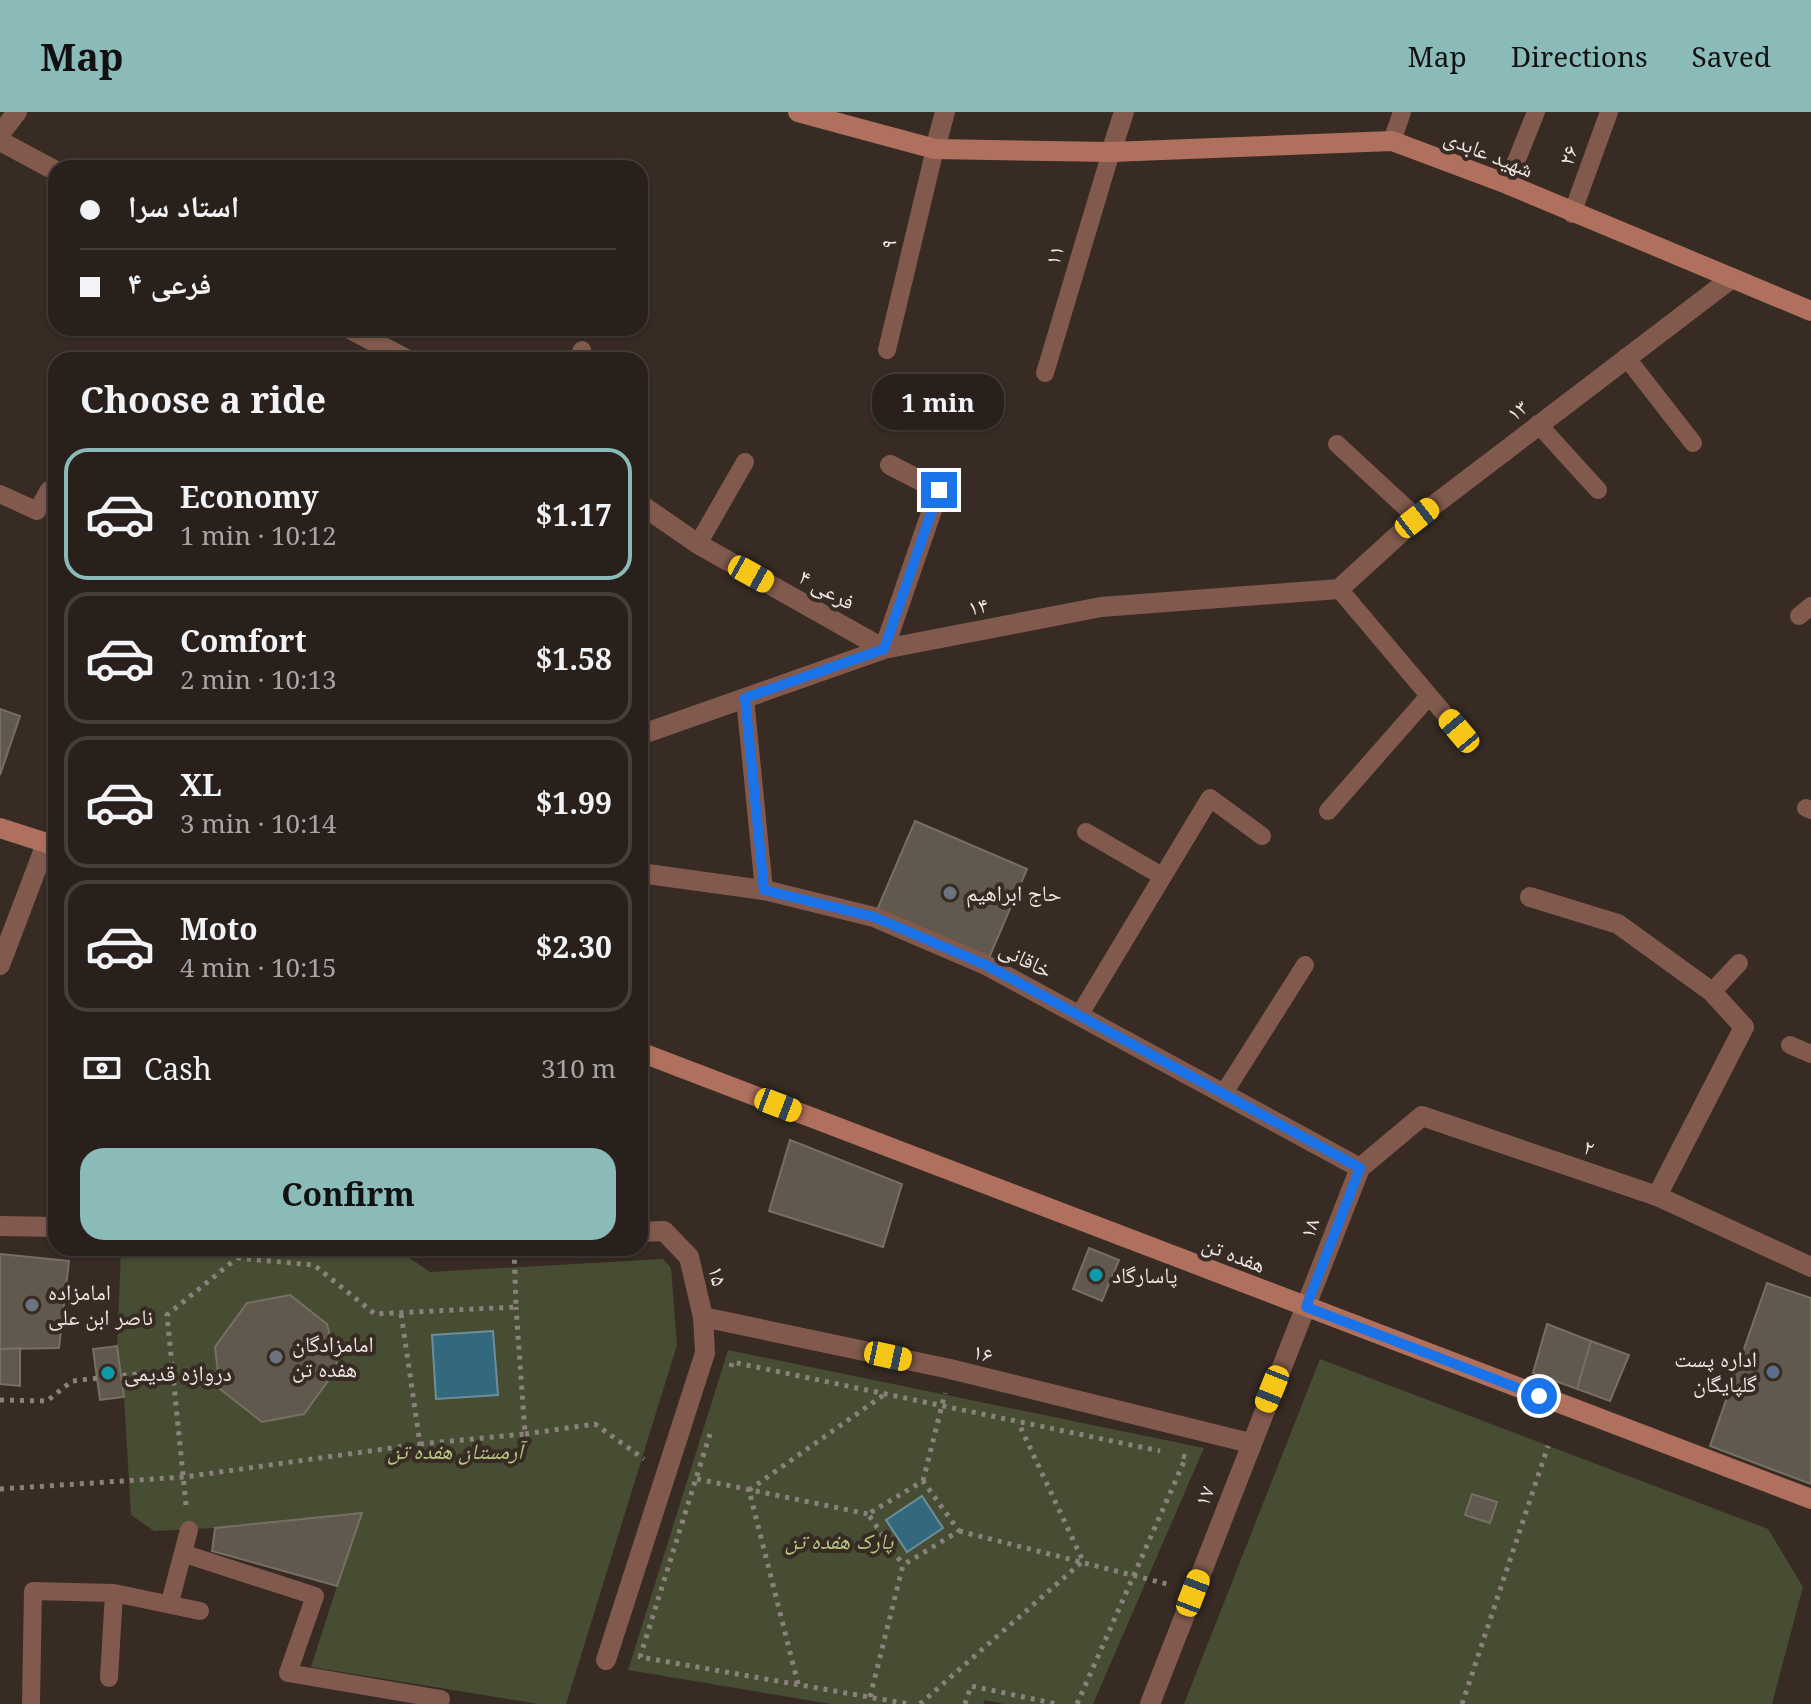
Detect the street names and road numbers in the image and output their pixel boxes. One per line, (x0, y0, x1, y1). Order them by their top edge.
street label: شهید عابدی (1440, 121, 1538, 184)
street label: ۲۶ (1550, 140, 1585, 169)
street label: ۹ (871, 236, 903, 252)
street label: ۱۱ (1036, 241, 1070, 268)
street label: ۱۳ (1499, 391, 1533, 427)
street label: فرعی ۴ (794, 560, 861, 616)
street label: ۱۴ (965, 588, 990, 622)
street label: خاقانی (995, 932, 1058, 984)
street label: ۲ (1580, 1130, 1599, 1162)
street label: ۱۸ (1291, 1213, 1326, 1242)
street label: هفده تن (1199, 1227, 1270, 1279)
street label: ۱۵ (702, 1263, 736, 1289)
street label: ۱۶ (970, 1335, 997, 1369)
street label: ۱۷ (1186, 1481, 1221, 1510)

